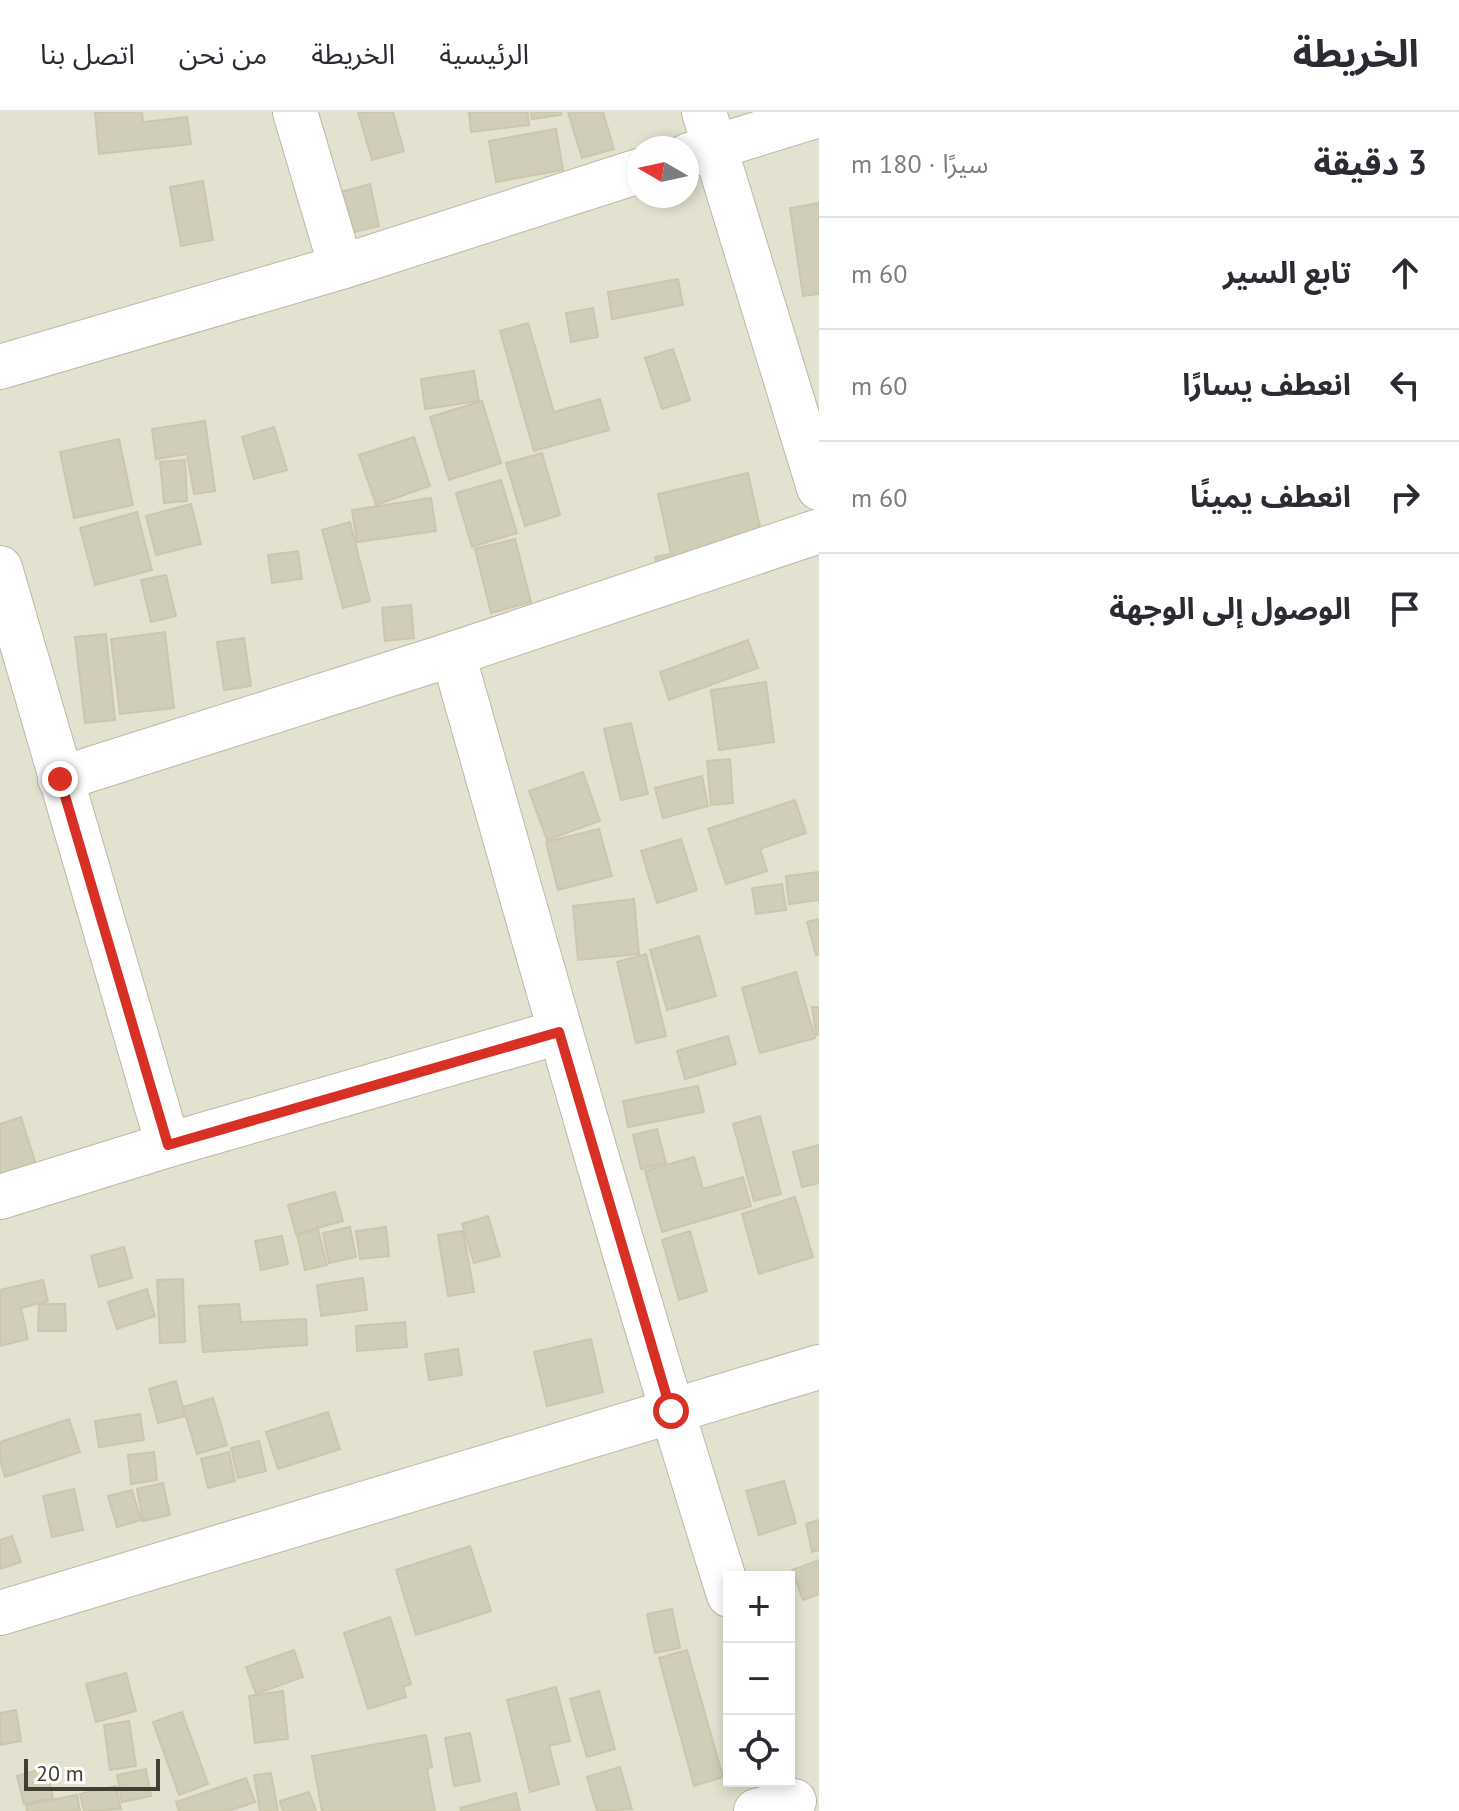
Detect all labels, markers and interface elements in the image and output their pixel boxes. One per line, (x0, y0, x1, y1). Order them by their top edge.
text: الخريطة (1293, 28, 1419, 77)
text: اتصل بنا (40, 35, 135, 72)
text: من نحن (179, 35, 267, 72)
text: الخريطة (311, 35, 395, 72)
text: الرئيسية (439, 35, 529, 72)
north arrow (627, 136, 699, 208)
text: 3 دقيقة (1314, 140, 1427, 184)
text: سيرًا · 180 m (851, 147, 988, 180)
icon: ahead (1383, 251, 1427, 295)
text: تابع السير (1223, 252, 1351, 291)
text: 60 m (851, 257, 907, 290)
icon: left (1383, 363, 1427, 407)
text: انعطف يسارًا (1182, 364, 1351, 403)
text: 60 m (851, 369, 907, 402)
icon: right (1383, 475, 1427, 519)
text: انعطف يمينًا (1190, 476, 1351, 515)
text: 60 m (851, 481, 907, 514)
icon: arrive (1383, 587, 1427, 631)
text: الوصول إلى الوجهة (1109, 588, 1351, 627)
route end (42, 761, 78, 797)
route start (653, 1393, 689, 1429)
map controls (723, 1571, 795, 1787)
button: + (723, 1571, 795, 1643)
button: − (723, 1643, 795, 1715)
button: locate (723, 1715, 795, 1787)
scale bar (24, 1755, 160, 1791)
text: 20 m (36, 1759, 84, 1787)

